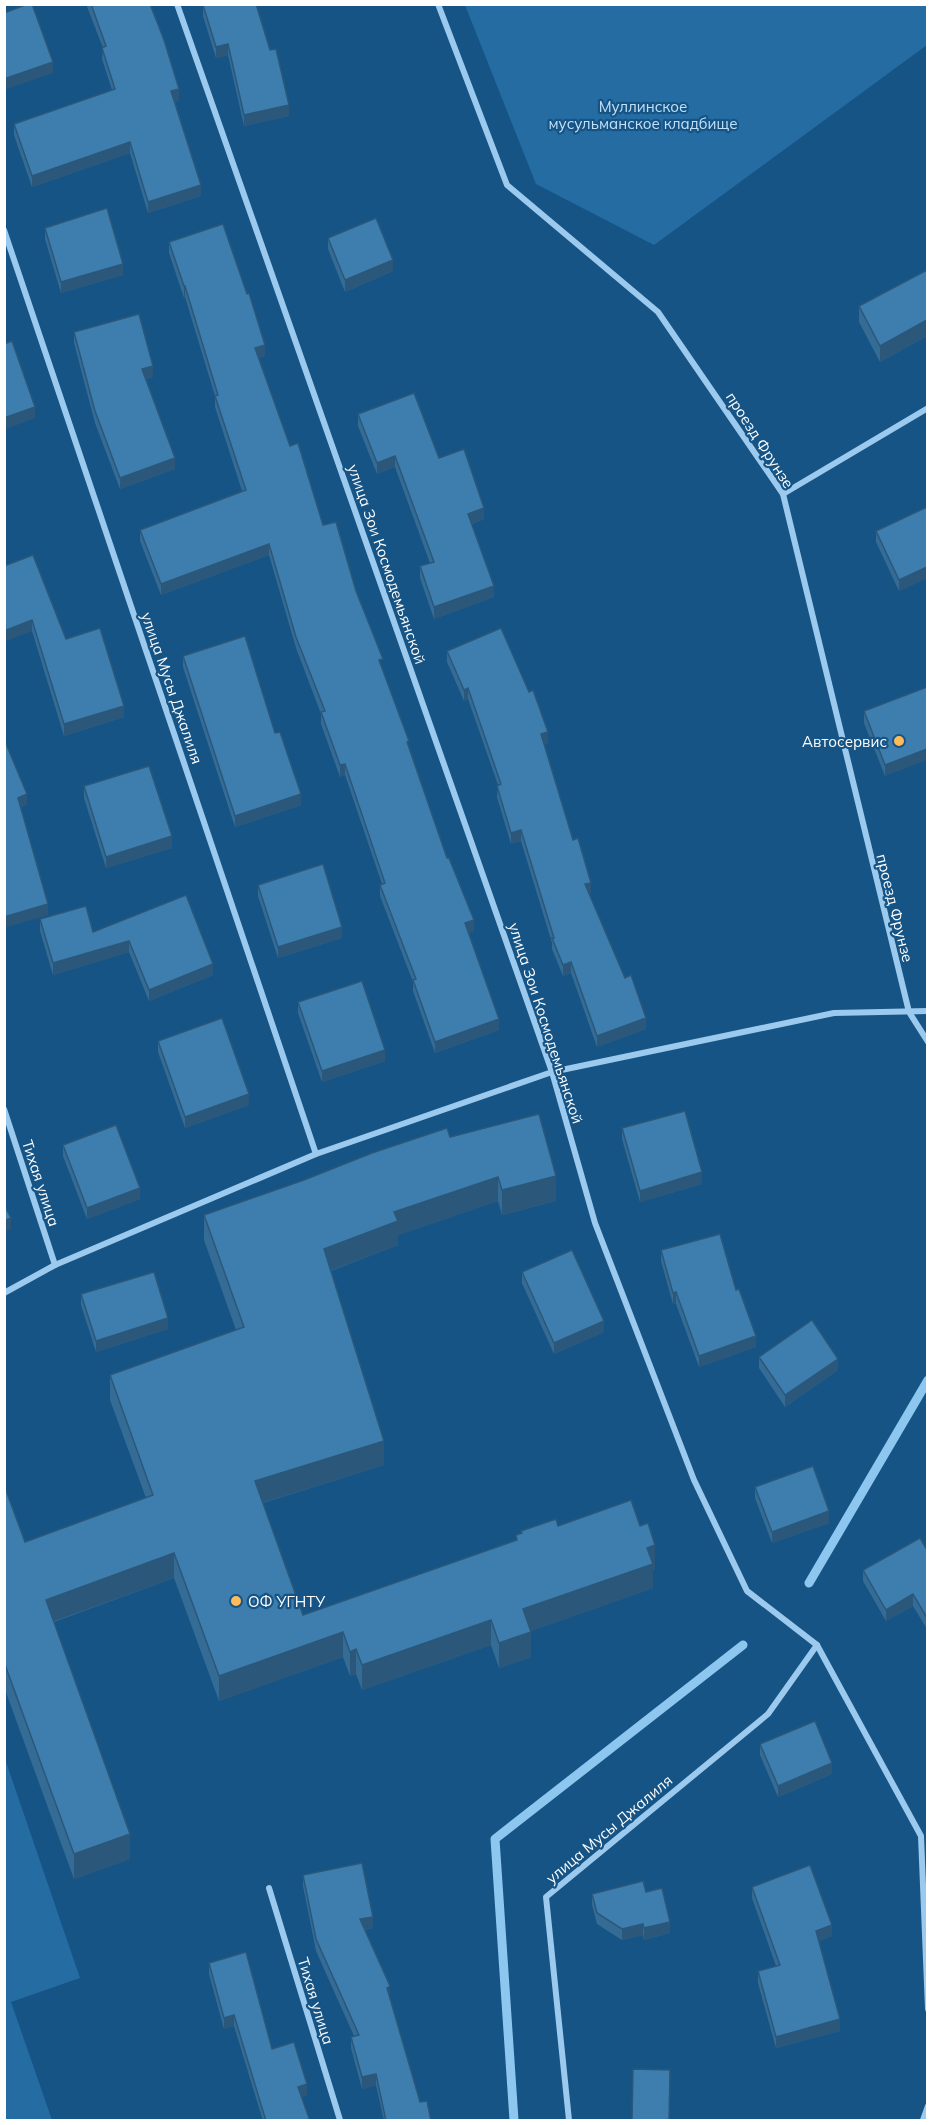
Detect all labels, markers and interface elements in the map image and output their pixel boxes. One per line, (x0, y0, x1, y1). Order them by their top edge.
park label: Муллинское мусульманское кладбище (549, 97, 737, 133)
street label: проезд Фрунзе (722, 388, 798, 492)
street label: улица Зои Космодемьянской (344, 462, 430, 666)
street label: улица Мусы Джалиля (137, 610, 207, 766)
place label: Автосервис (802, 732, 887, 751)
marker: Автосервис (892, 734, 906, 748)
street label: проезд Фрунзе (872, 852, 918, 964)
street label: улица Зои Космодемьянской (504, 920, 588, 1126)
street label: Тихая улица (18, 1137, 64, 1229)
place label: ОФ УГНТУ (248, 1592, 325, 1611)
marker: ОФ УГНТУ (229, 1594, 243, 1608)
street label: улица Мусы Джалиля (542, 1771, 676, 1887)
street label: Тихая улица (294, 1955, 338, 2047)

